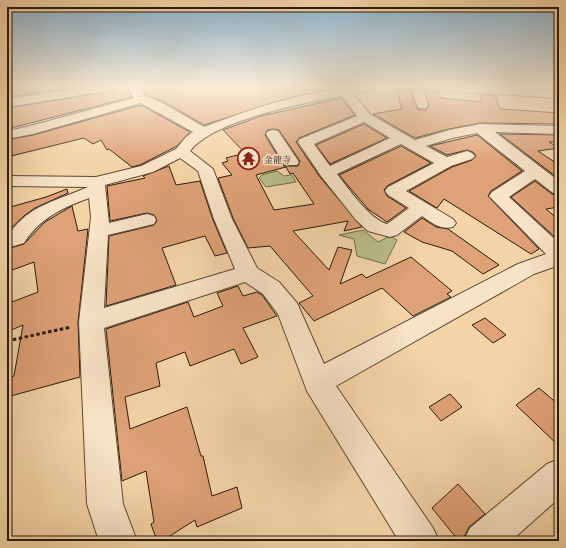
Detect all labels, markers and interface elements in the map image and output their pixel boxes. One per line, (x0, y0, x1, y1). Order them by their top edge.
temple icon: 金龍寺 (236, 146, 262, 172)
place label: 金龍寺 (264, 154, 291, 165)

